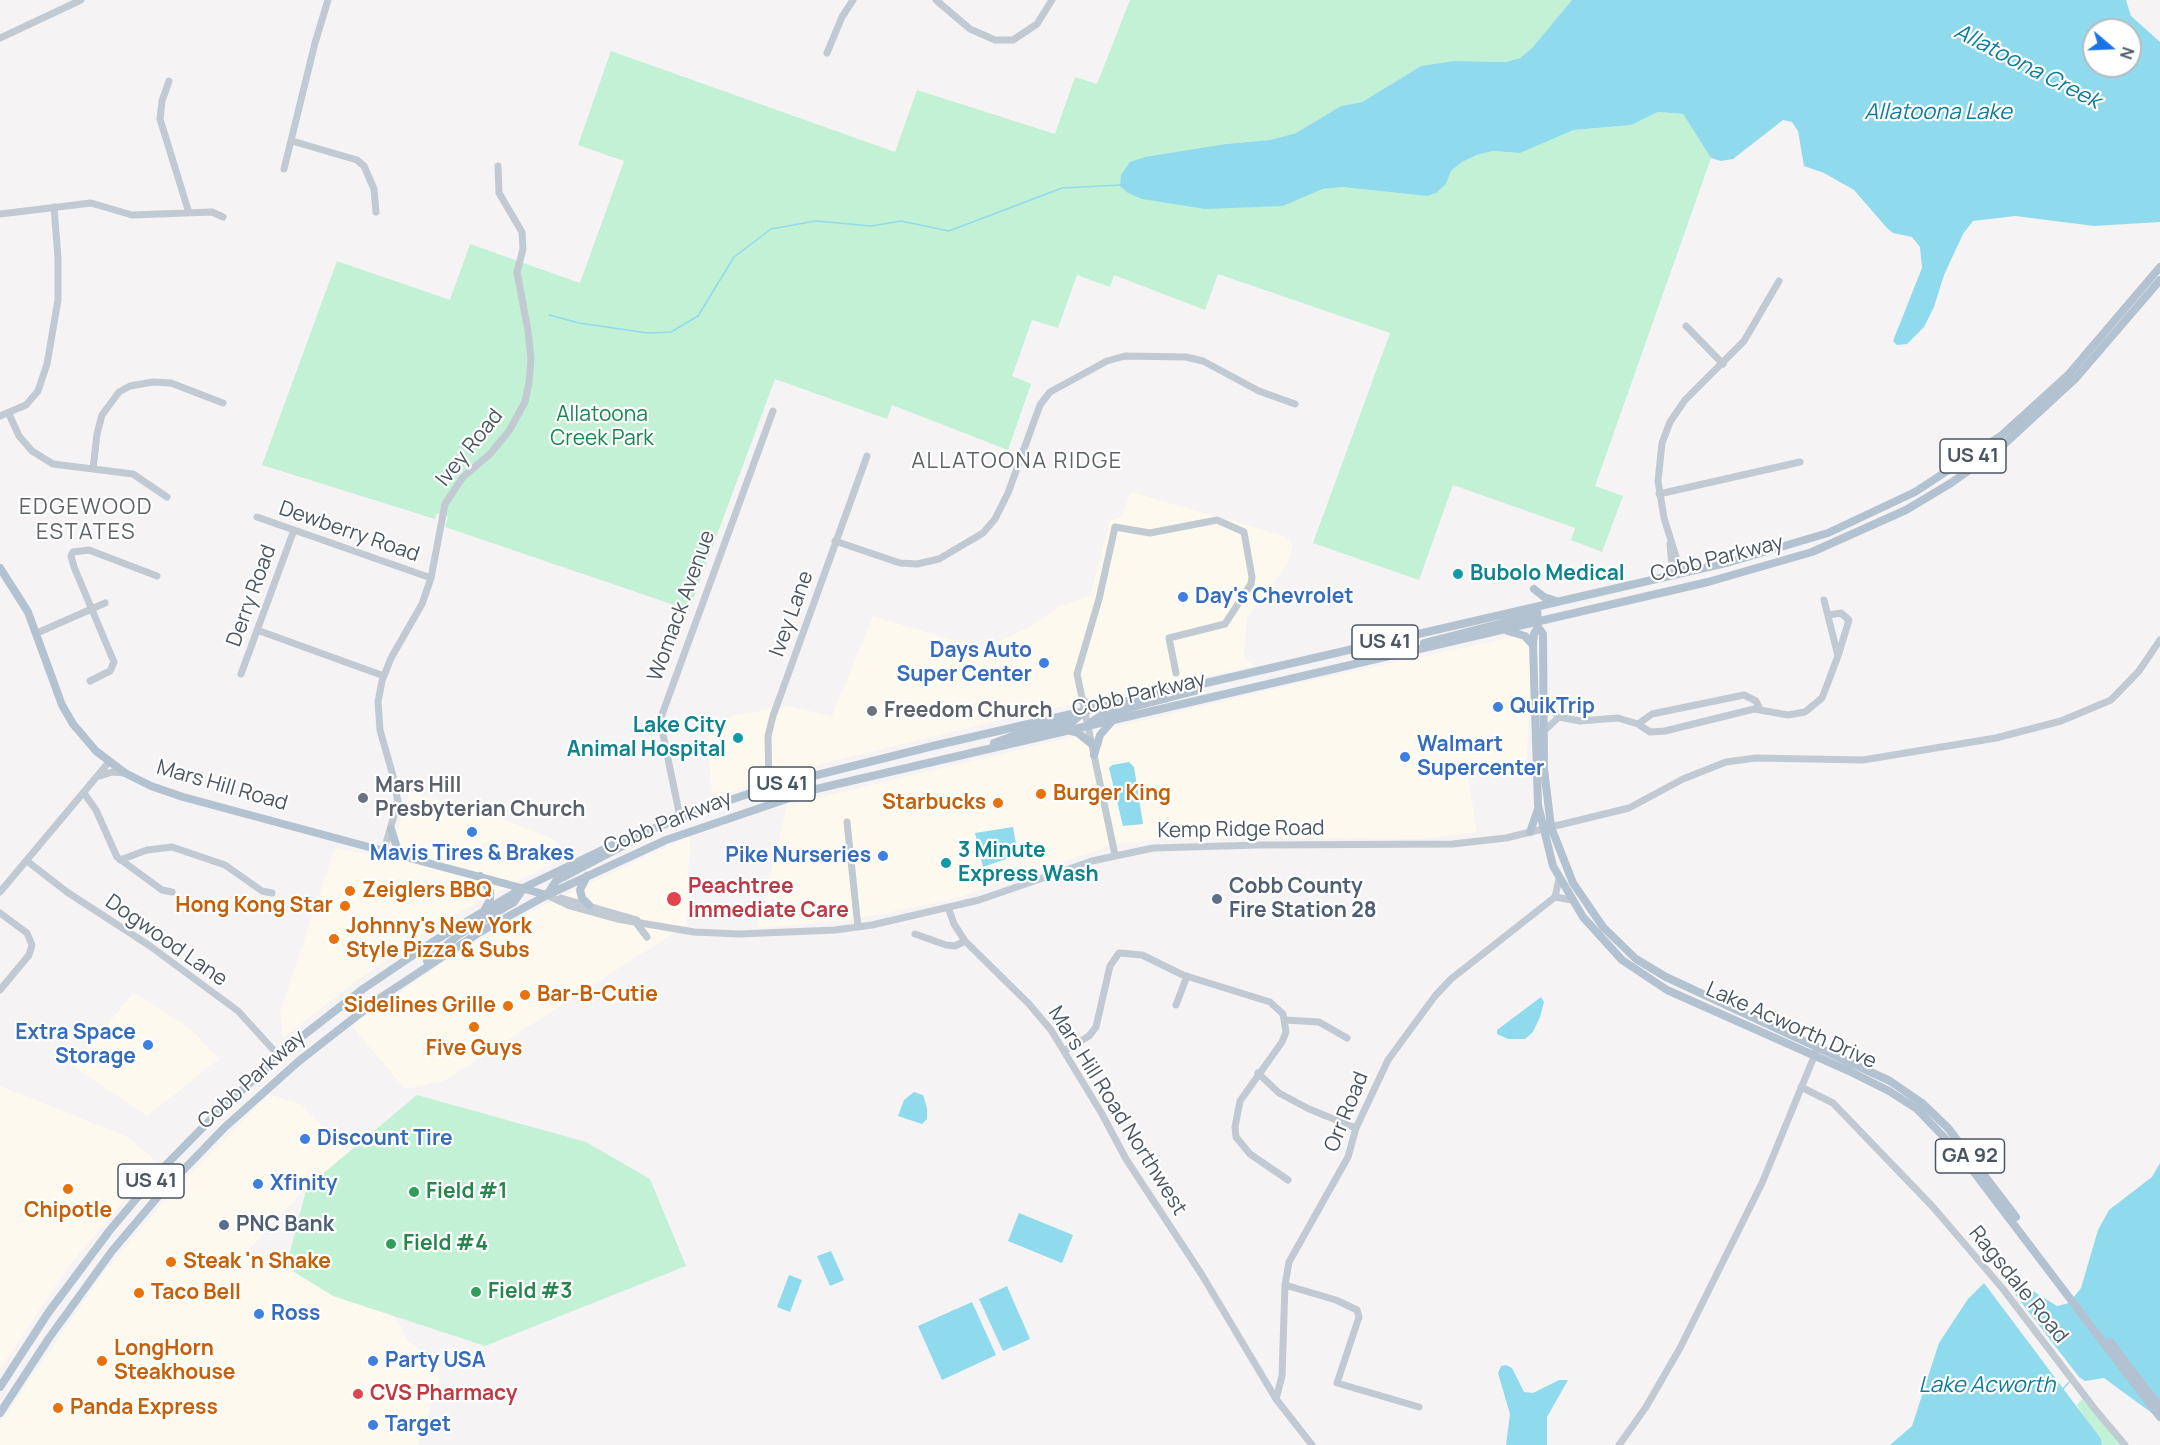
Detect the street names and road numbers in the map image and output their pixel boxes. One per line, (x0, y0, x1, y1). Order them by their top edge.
street label: Ivey Road (431, 404, 509, 492)
road number: US 41 (1940, 439, 2006, 473)
street label: Dewberry Road (275, 496, 423, 568)
street label: Womack Avenue (643, 527, 721, 685)
street label: Cobb Parkway (1648, 530, 1786, 588)
street label: Derry Road (222, 542, 282, 650)
street label: Ivey Lane (765, 568, 819, 660)
road number: US 41 (1352, 625, 1418, 659)
street label: Cobb Parkway (1070, 667, 1208, 723)
street label: Mars Hill Road (154, 755, 290, 817)
road number: US 41 (749, 767, 815, 801)
street label: Cobb Parkway (600, 786, 736, 860)
street label: Kemp Ridge Road (1157, 816, 1325, 844)
street label: Dogwood Lane (100, 890, 232, 992)
street label: Lake Acworth Drive (1702, 977, 1880, 1075)
street label: Mars Hill Road Northwest (1042, 1002, 1192, 1220)
street label: Cobb Parkway (193, 1025, 311, 1135)
street label: Orr Road (1320, 1068, 1374, 1156)
road number: GA 92 (1936, 1139, 2004, 1173)
road number: US 41 (118, 1164, 184, 1198)
street label: Ragsdale Road (1963, 1221, 2073, 1349)

